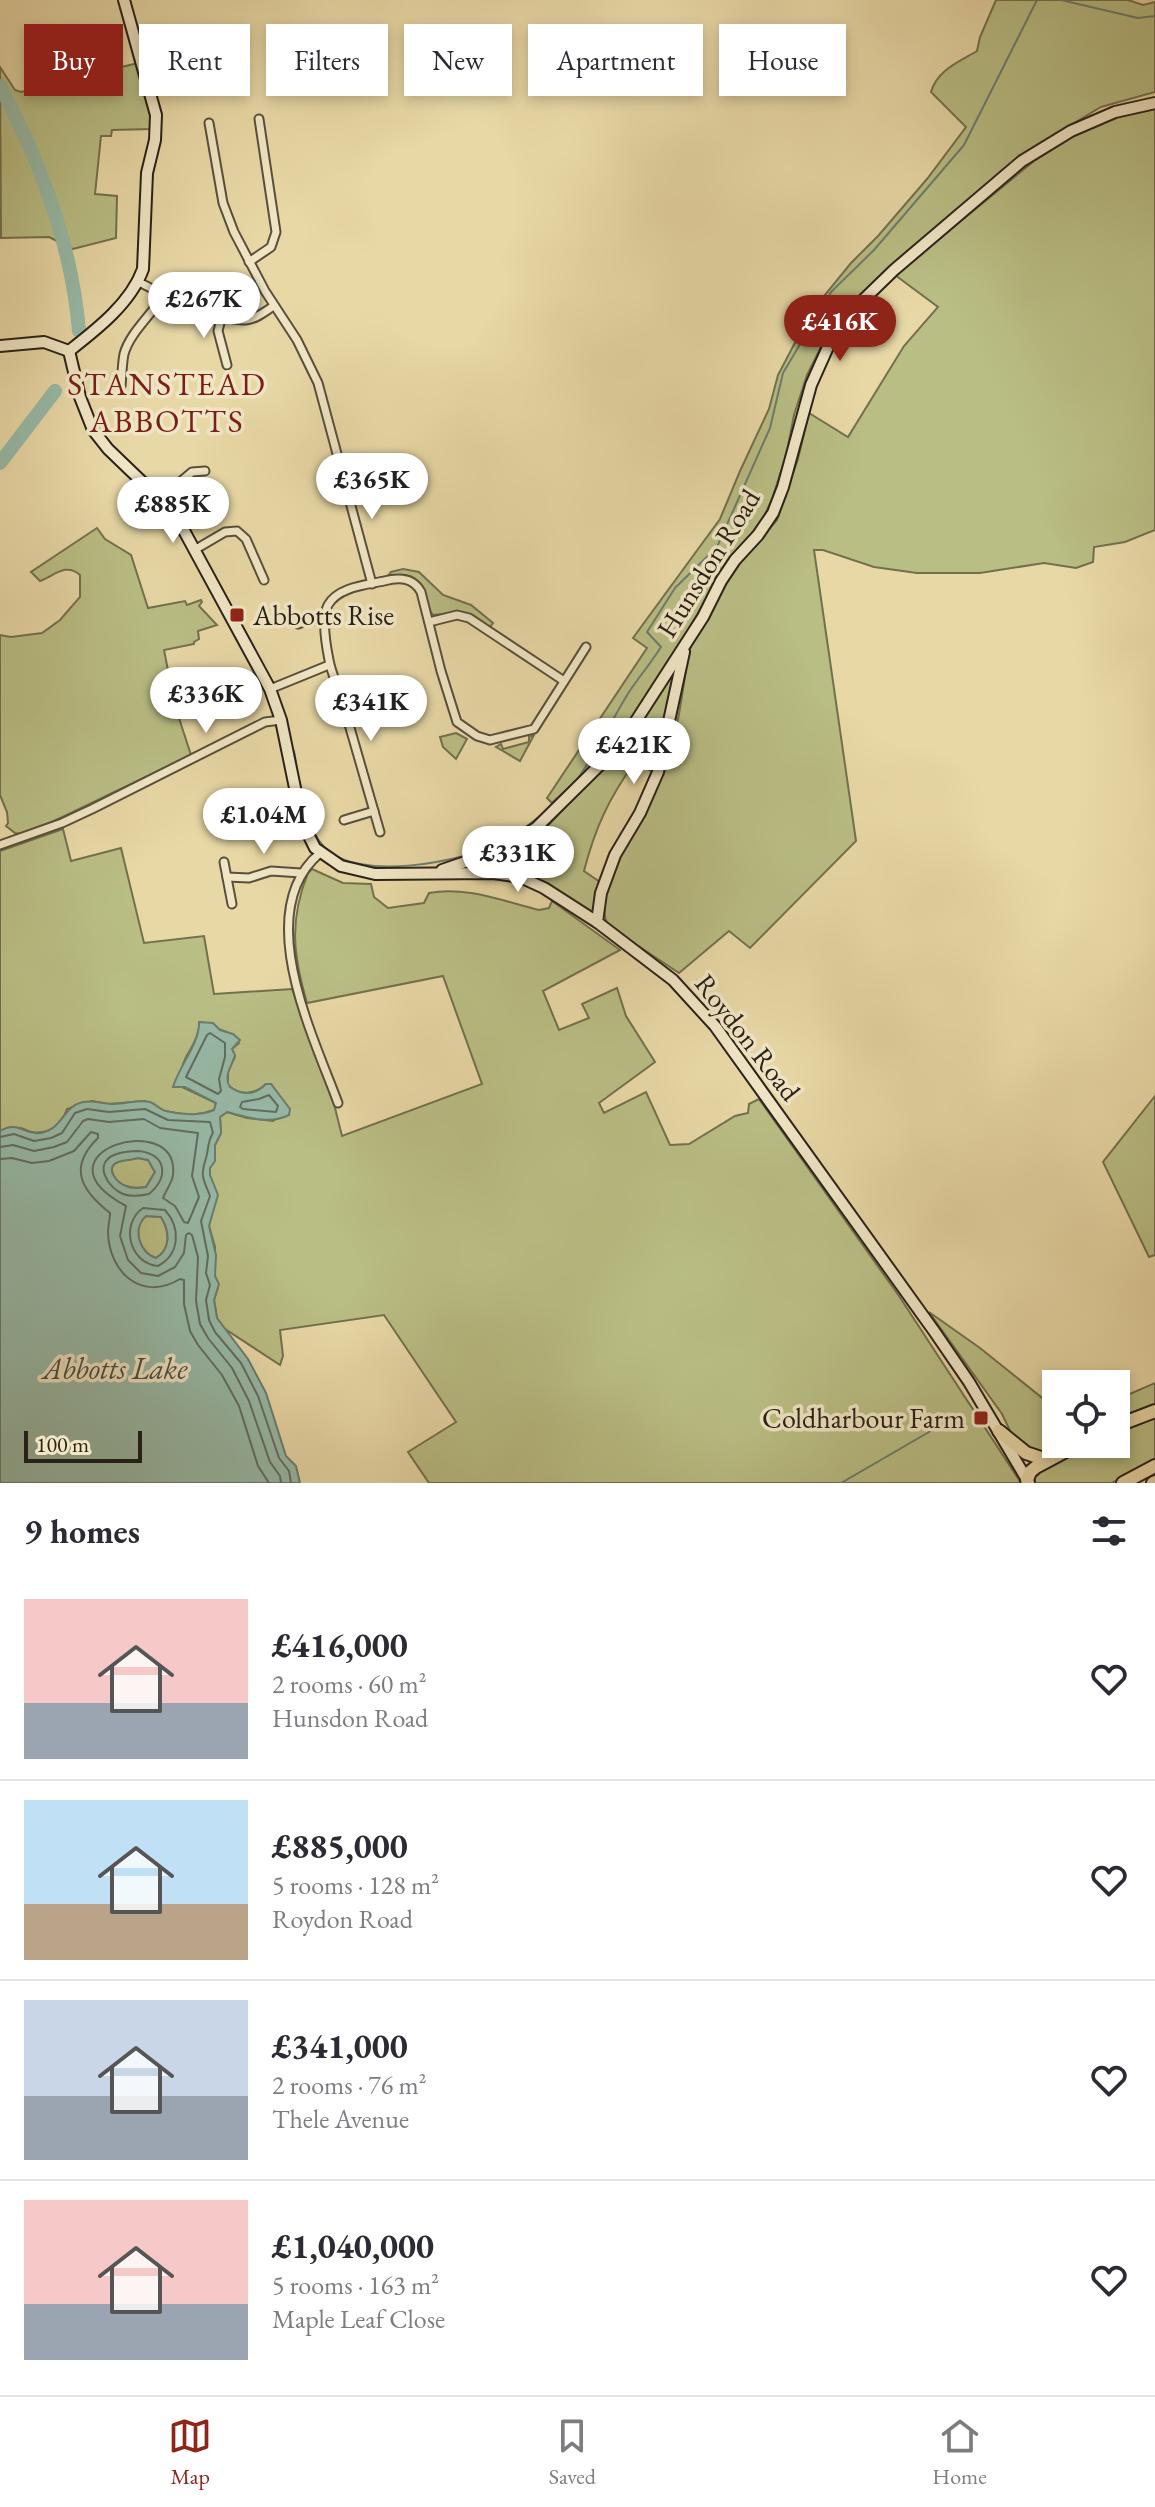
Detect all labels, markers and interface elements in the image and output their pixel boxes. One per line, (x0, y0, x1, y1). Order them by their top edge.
chip: Buy (24, 24, 123, 96)
chip: Rent (139, 24, 250, 96)
chip: Filters (266, 24, 388, 96)
chip: New (404, 24, 512, 96)
chip: Apartment (528, 24, 703, 96)
chip: House (719, 24, 846, 96)
pin: £267K (148, 272, 260, 340)
text: £267K (166, 281, 242, 315)
pin: £416K (784, 295, 896, 363)
text: £416K (802, 304, 878, 338)
district label: STANSTEAD ABBOTTS (67, 363, 267, 442)
pin: £365K (316, 453, 428, 521)
text: £365K (334, 462, 410, 496)
pin: £885K (117, 477, 229, 545)
street label: Hunsdon Road (648, 481, 768, 644)
text: £885K (135, 486, 211, 520)
place label: Abbotts Rise (252, 597, 394, 633)
marker: Abbotts Rise (228, 606, 246, 624)
pin: £336K (150, 667, 262, 735)
pin: £341K (315, 675, 427, 743)
text: £336K (168, 676, 244, 710)
text: £341K (333, 684, 409, 718)
pin: £421K (578, 718, 690, 786)
text: £421K (596, 727, 672, 761)
pin: £1.04M (199, 788, 329, 856)
text: £1.04M (221, 797, 307, 831)
pin: £331K (462, 826, 574, 894)
text: £331K (480, 835, 556, 869)
street label: Roydon Road (687, 966, 809, 1109)
water label: Abbotts Lake (41, 1349, 188, 1388)
map controls (1042, 1370, 1130, 1458)
button: locate (1042, 1370, 1130, 1458)
place label: Coldharbour Farm (762, 1400, 965, 1436)
marker: Coldharbour Farm (972, 1409, 990, 1427)
scale bar (24, 1427, 142, 1463)
text: 100 m (36, 1430, 89, 1459)
text: 9 homes (24, 1509, 140, 1553)
icon: filters (1087, 1509, 1131, 1553)
text: £416,000 (272, 1623, 408, 1667)
icon: home (88, 1631, 184, 1727)
icon: heart (1087, 1657, 1131, 1701)
text: 2 rooms · 60 m² (272, 1667, 427, 1701)
text: Hunsdon Road (272, 1701, 428, 1735)
text: £885,000 (272, 1824, 408, 1868)
icon: home (88, 1832, 184, 1928)
icon: heart (1087, 1858, 1131, 1902)
text: 5 rooms · 128 m² (272, 1868, 439, 1902)
text: Roydon Road (272, 1902, 413, 1936)
text: £341,000 (272, 2024, 408, 2068)
icon: home (88, 2032, 184, 2128)
icon: heart (1087, 2058, 1131, 2102)
text: 2 rooms · 76 m² (272, 2068, 427, 2102)
text: Thele Avenue (272, 2102, 409, 2136)
text: £1,040,000 (272, 2224, 434, 2268)
icon: home (88, 2232, 184, 2328)
icon: heart (1087, 2258, 1131, 2302)
text: 5 rooms · 163 m² (272, 2268, 439, 2302)
text: Maple Leaf Close (272, 2302, 445, 2336)
tab: Map (168, 2414, 212, 2491)
tab: Saved (549, 2414, 596, 2491)
tab: Home (932, 2414, 987, 2491)

